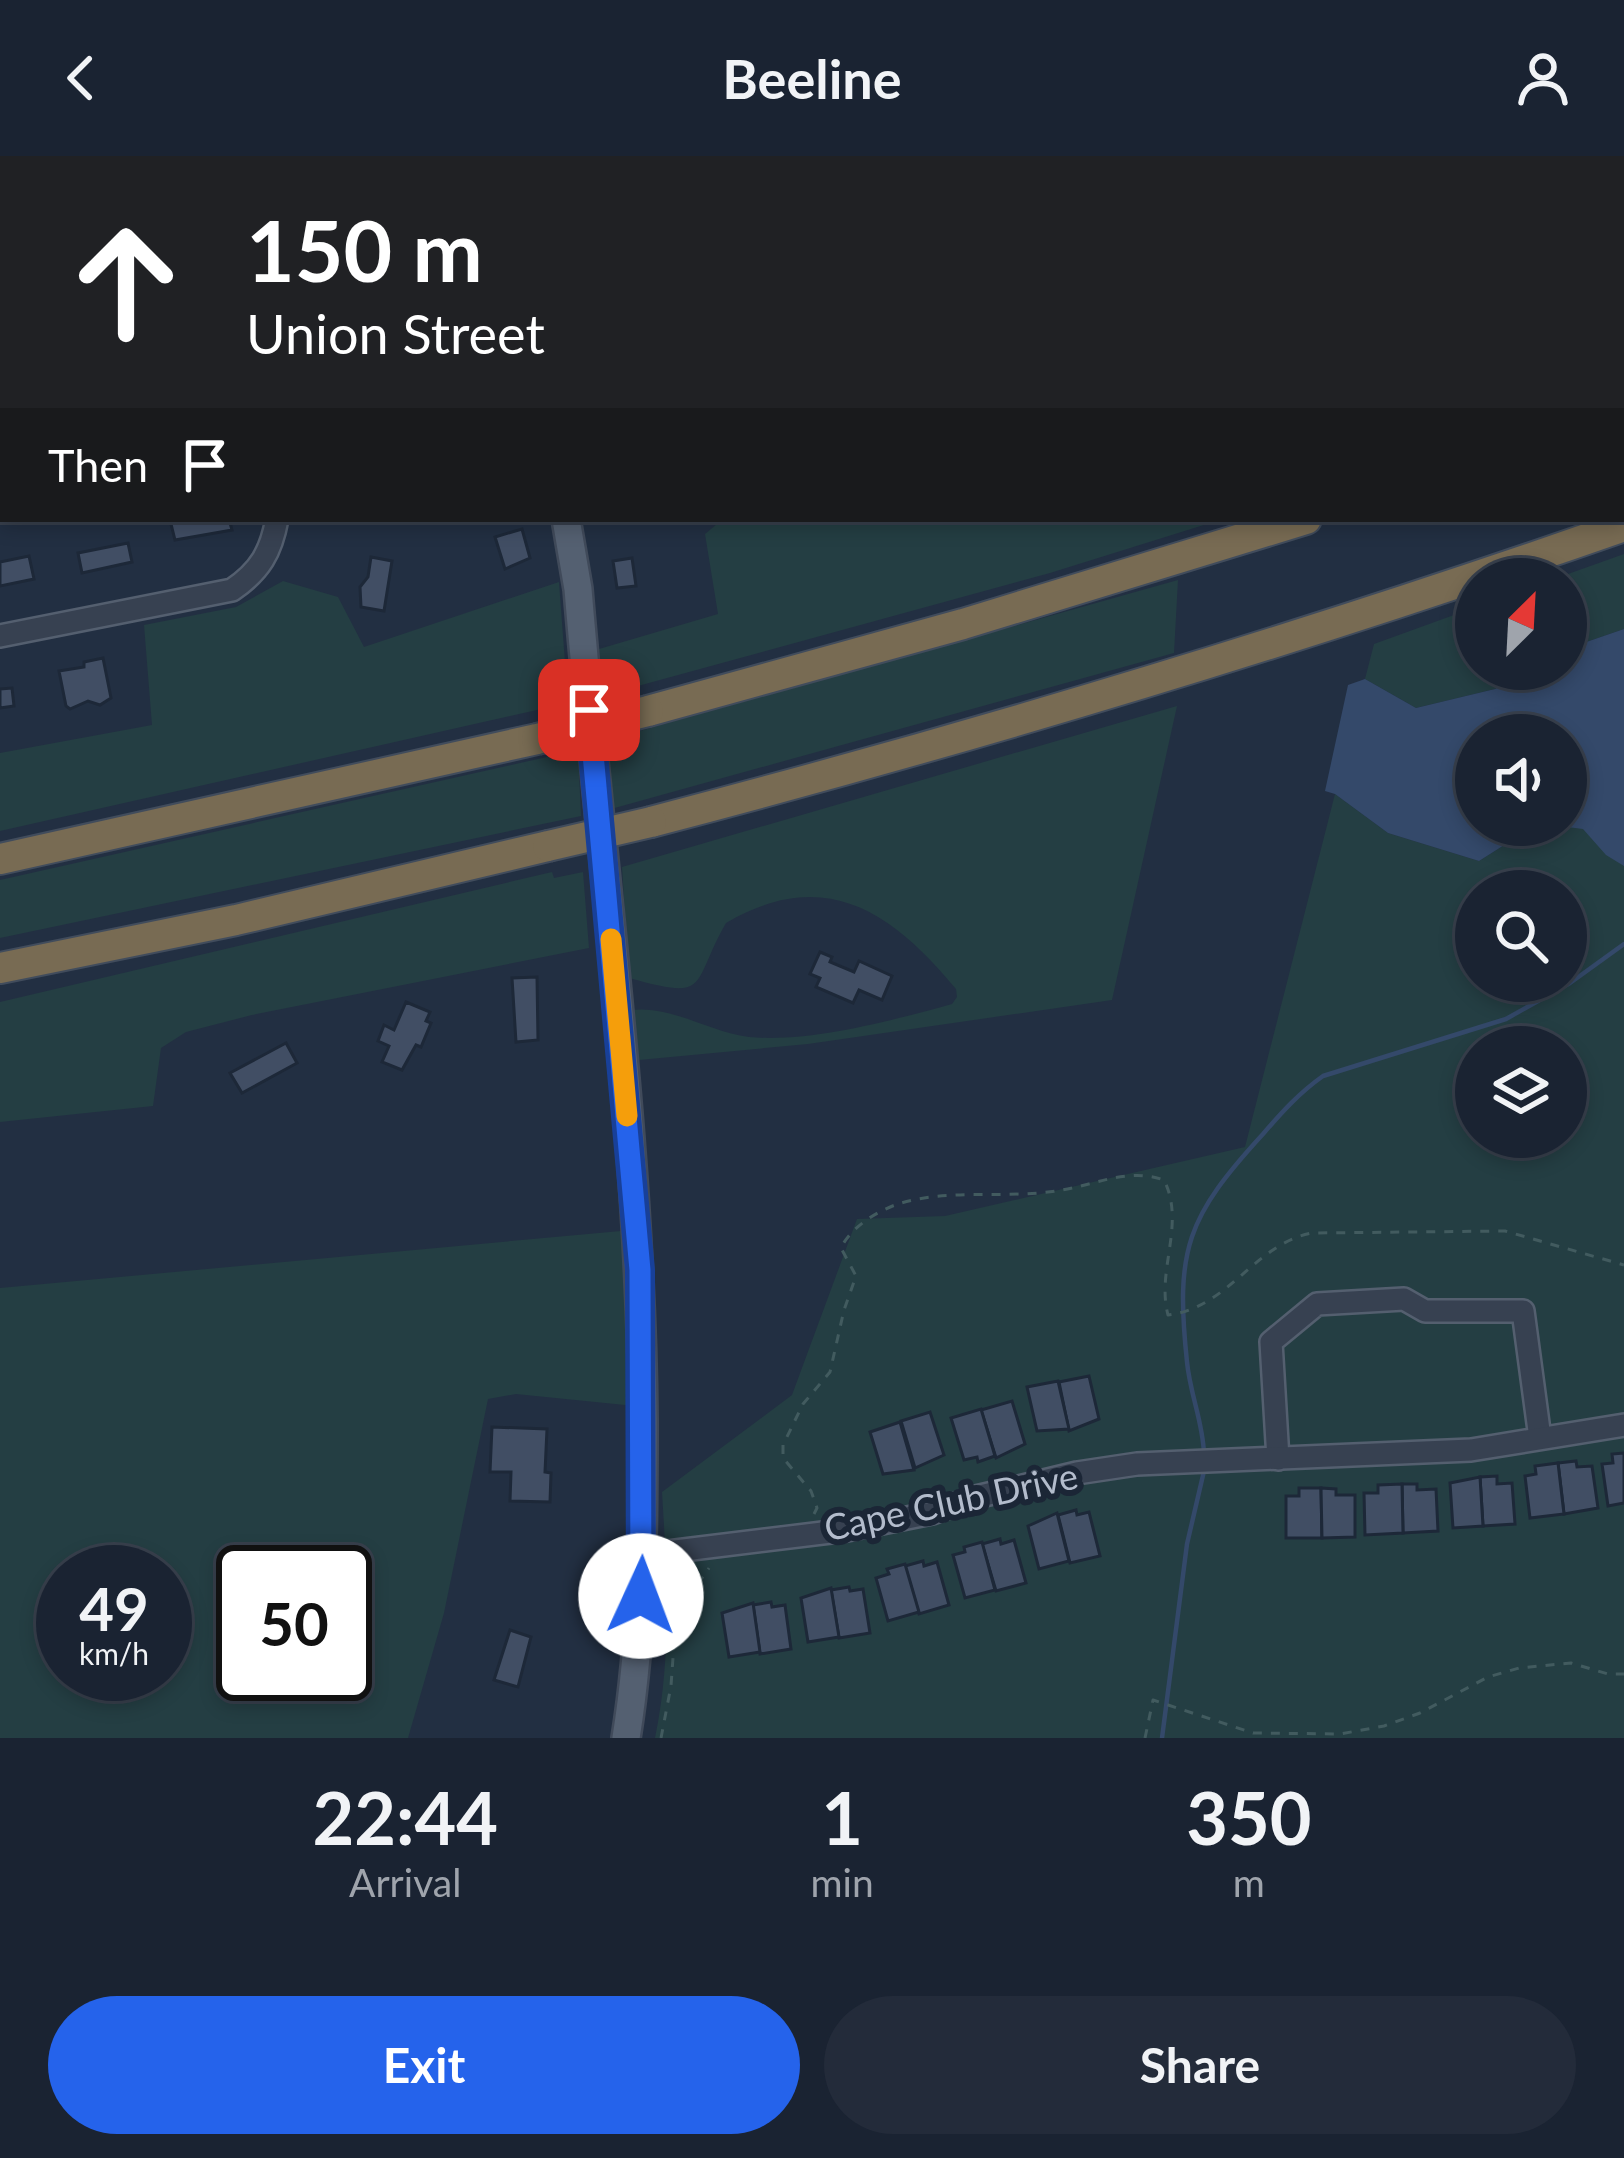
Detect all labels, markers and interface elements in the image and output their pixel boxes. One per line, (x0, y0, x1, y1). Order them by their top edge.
icon: back (48, 45, 114, 111)
icon: person (1510, 45, 1576, 111)
text: Beeline (722, 46, 902, 111)
text: 150 m (246, 199, 483, 300)
icon: ahead (48, 204, 204, 360)
text: Union Street (246, 301, 545, 366)
icon: arrive (172, 432, 238, 498)
text: Then (48, 438, 148, 492)
north arrow (1455, 558, 1587, 690)
map controls (1455, 558, 1587, 1158)
pin (538, 659, 640, 761)
icon: arrive (556, 677, 622, 743)
button: sound (1455, 714, 1587, 846)
button: search (1455, 870, 1587, 1002)
button: layers (1455, 1026, 1587, 1158)
street label: Cape Club Drive (820, 1453, 1082, 1549)
position arrow (578, 1533, 704, 1659)
speed limit sign: 50 (216, 1545, 372, 1701)
text: 49 (79, 1572, 149, 1644)
text: km/h (79, 1635, 149, 1671)
text: 22:44 (312, 1774, 498, 1860)
text: 1 (821, 1774, 863, 1860)
text: 350 (1186, 1774, 1311, 1860)
text: Arrival (349, 1859, 461, 1905)
text: min (811, 1859, 874, 1905)
text: m (1233, 1859, 1265, 1905)
button: Exit (48, 1996, 800, 2134)
button: Share (824, 1996, 1576, 2134)

